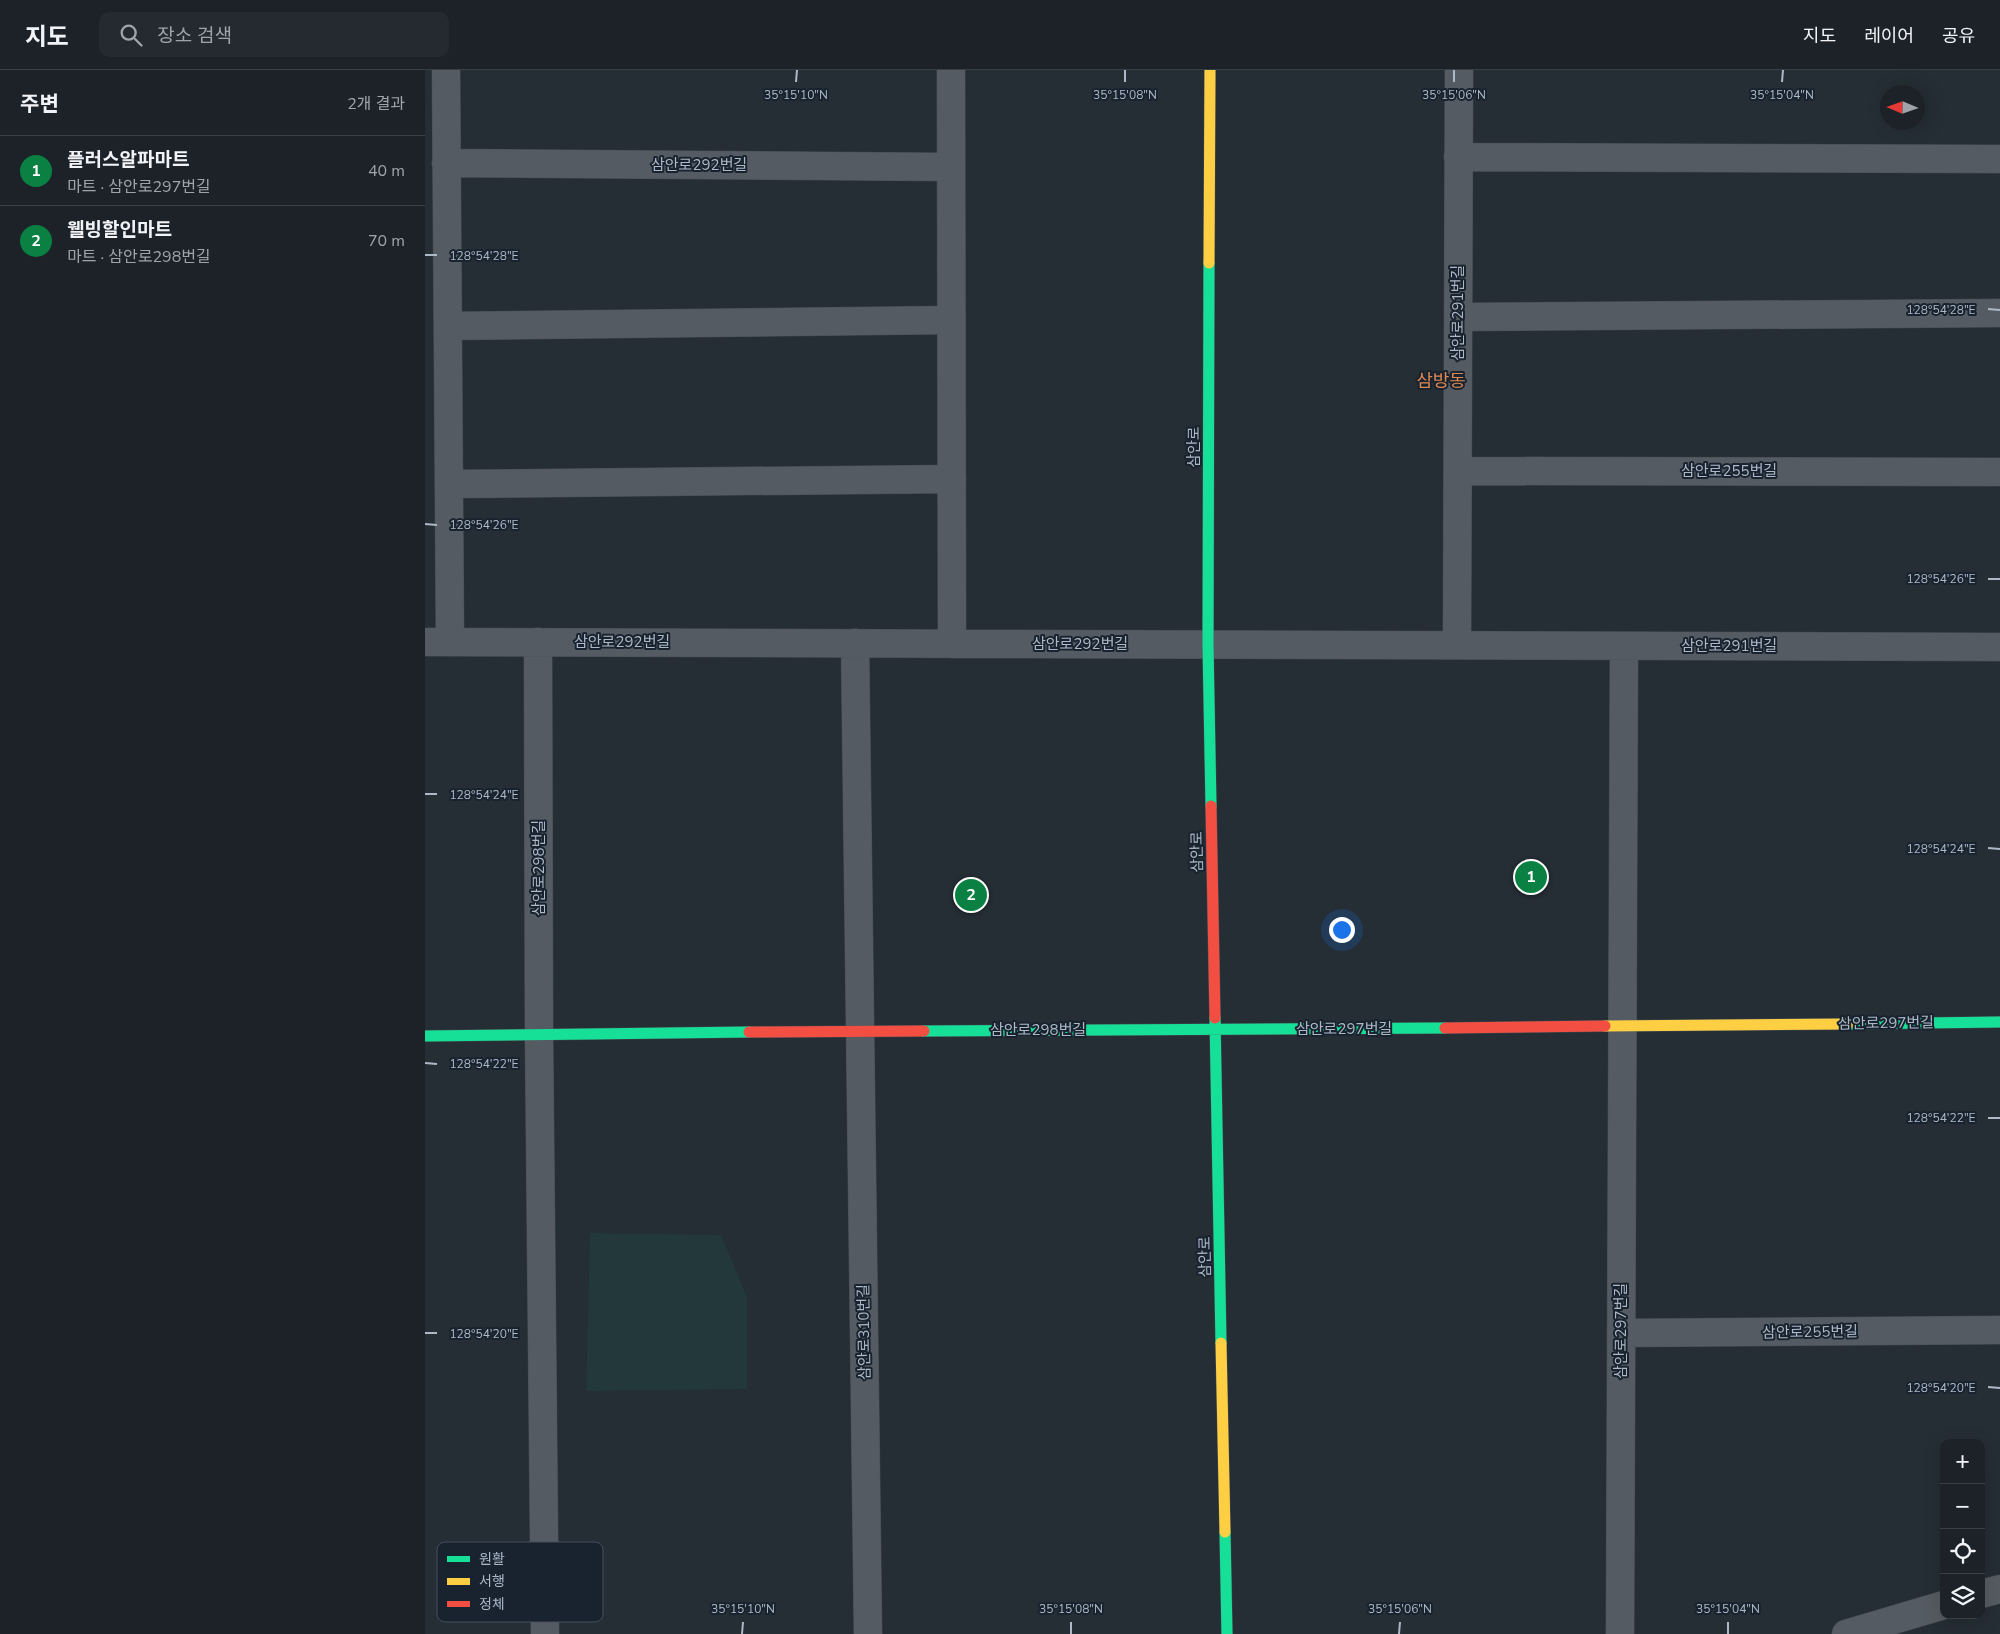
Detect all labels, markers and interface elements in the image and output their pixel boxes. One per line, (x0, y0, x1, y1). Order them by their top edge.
search box (99, 12, 449, 57)
text: 지도 (25, 21, 69, 53)
icon: search (117, 21, 145, 49)
text: 장소 검색 (157, 23, 232, 49)
text: 지도 (1803, 24, 1836, 48)
text: 레이어 (1864, 24, 1914, 48)
text: 공유 (1942, 24, 1975, 48)
north arrow (1880, 85, 1925, 130)
text: 35°15'10"N (764, 87, 828, 103)
text: 35°15'08"N (1093, 87, 1157, 103)
text: 35°15'06"N (1422, 87, 1486, 103)
text: 35°15'04"N (1750, 87, 1814, 103)
text: 주변 (20, 90, 59, 118)
text: 2개 결과 (347, 93, 405, 115)
text: 플러스알파마트 (67, 147, 189, 173)
street label: 삼안로292번길 (651, 155, 747, 175)
text: 1 (31, 160, 41, 182)
text: 40 m (368, 160, 405, 182)
text: 마트 · 삼안로297번길 (67, 176, 211, 198)
text: 웰빙할인마트 (67, 217, 172, 243)
text: 2 (31, 230, 41, 252)
text: 70 m (368, 230, 405, 252)
text: 마트 · 삼안로298번길 (67, 246, 211, 268)
text: 128°54'28"E (449, 248, 519, 264)
street label: 삼안로291번길 (1448, 265, 1468, 361)
text: 128°54'28"E (1906, 302, 1976, 318)
district label: 삼방동 (1416, 369, 1466, 393)
street label: 삼안로 (1184, 426, 1204, 468)
street label: 삼안로255번길 (1681, 461, 1777, 481)
text: 128°54'26"E (449, 517, 519, 533)
text: 128°54'26"E (1906, 571, 1976, 587)
street label: 삼안로292번길 (574, 632, 670, 652)
street label: 삼안로292번길 (1032, 634, 1128, 654)
street label: 삼안로291번길 (1681, 636, 1777, 656)
text: 128°54'24"E (449, 787, 519, 803)
street label: 삼안로298번길 (529, 820, 549, 916)
street label: 삼안로 (1187, 831, 1207, 873)
text: 128°54'24"E (1906, 841, 1976, 857)
pin: 1 (1515, 858, 1547, 896)
pin: 2 (955, 876, 987, 914)
your location (1329, 917, 1355, 943)
street label: 삼안로297번길 (1838, 1012, 1934, 1034)
street label: 삼안로297번길 (1296, 1019, 1392, 1039)
street label: 삼안로298번길 (990, 1020, 1086, 1040)
text: 128°54'22"E (449, 1056, 519, 1072)
text: 128°54'22"E (1906, 1110, 1976, 1126)
street label: 삼안로 (1195, 1236, 1215, 1278)
street label: 삼안로297번길 (1611, 1283, 1631, 1379)
street label: 삼안로310번길 (853, 1284, 875, 1380)
street label: 삼안로255번길 (1762, 1321, 1858, 1343)
text: 128°54'20"E (449, 1326, 519, 1342)
text: 128°54'20"E (1906, 1380, 1976, 1396)
map controls (1940, 1439, 1985, 1619)
button: + (1940, 1439, 1985, 1484)
button: − (1940, 1484, 1985, 1529)
button: locate (1940, 1529, 1985, 1574)
legend (437, 1542, 603, 1622)
text: 원활 (479, 1550, 505, 1569)
text: 서행 (479, 1572, 505, 1591)
button: layers (1940, 1574, 1985, 1619)
text: 정체 (479, 1595, 505, 1614)
text: 35°15'10"N (711, 1601, 775, 1617)
text: 35°15'08"N (1039, 1601, 1103, 1617)
text: 35°15'06"N (1368, 1601, 1432, 1617)
text: 35°15'04"N (1696, 1601, 1760, 1617)

